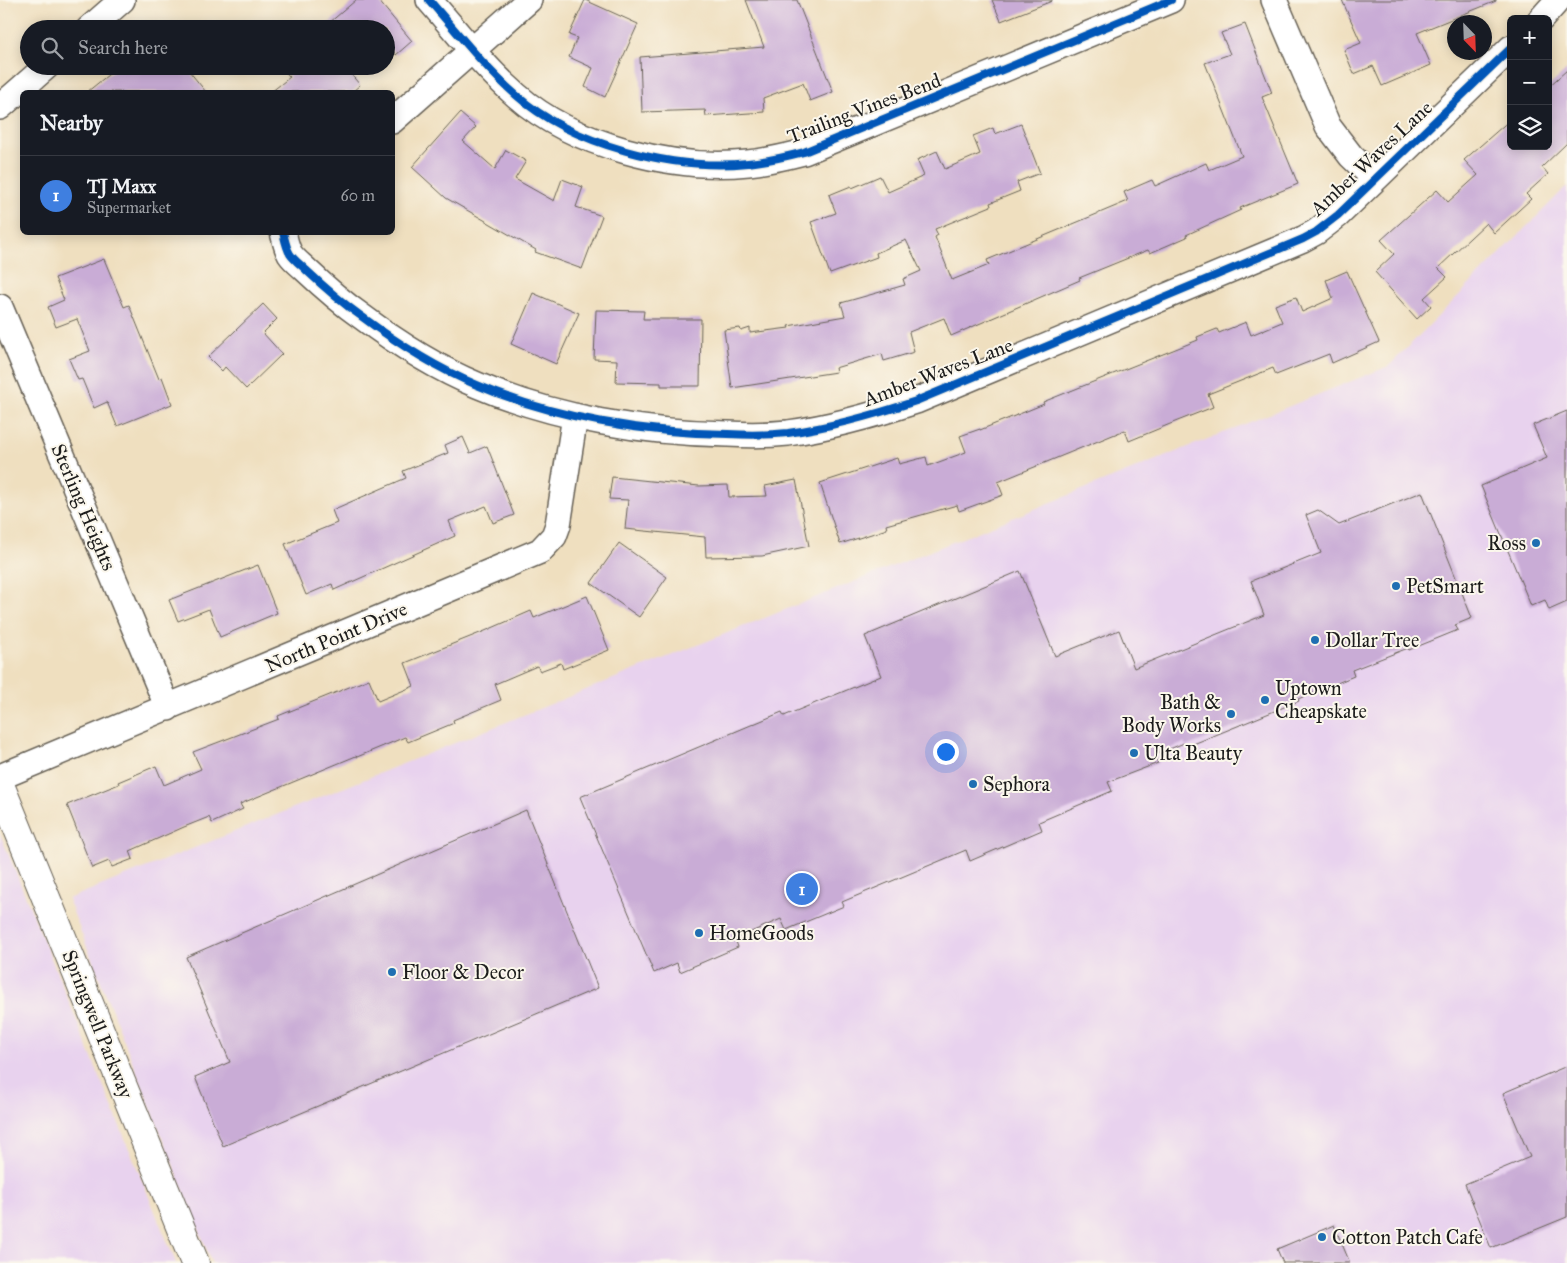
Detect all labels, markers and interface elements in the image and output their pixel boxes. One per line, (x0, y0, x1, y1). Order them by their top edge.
north arrow (1447, 15, 1492, 60)
map controls (1507, 15, 1552, 150)
button: + (1507, 15, 1552, 60)
search box (20, 20, 395, 75)
icon: search (38, 34, 66, 62)
text: Search here (78, 36, 168, 59)
button: − (1507, 60, 1552, 105)
street label: Trailing Vines Bend (784, 68, 945, 149)
street label: Amber Waves Lane (1304, 95, 1437, 221)
button: layers (1507, 105, 1552, 150)
text: Nearby (40, 110, 103, 136)
text: TJ Maxx (87, 175, 156, 198)
text: 1 (53, 186, 59, 205)
text: 60 m (341, 186, 375, 205)
text: Supermarket (87, 198, 171, 217)
street label: Amber Waves Lane (859, 332, 1016, 412)
street label: Sterling Heights (46, 440, 121, 574)
place label: Ross (1487, 531, 1526, 555)
marker: Ross (1530, 537, 1542, 549)
place label: PetSmart (1406, 574, 1484, 598)
marker: PetSmart (1390, 580, 1402, 592)
street label: North Point Drive (261, 596, 411, 678)
place label: Dollar Tree (1325, 628, 1419, 652)
marker: Dollar Tree (1309, 634, 1321, 646)
place label: Uptown Cheapskate (1275, 676, 1367, 723)
place label: Bath & Body Works (1122, 690, 1221, 737)
marker: Uptown Cheapskate (1259, 694, 1271, 706)
marker: Bath & Body Works (1225, 708, 1237, 720)
your location (933, 739, 959, 765)
place label: Ulta Beauty (1144, 741, 1243, 765)
marker: Ulta Beauty (1128, 747, 1140, 759)
place label: Sephora (983, 772, 1050, 796)
marker: Sephora (967, 778, 979, 790)
pin: 1 (786, 870, 818, 908)
place label: HomeGoods (709, 921, 814, 945)
marker: HomeGoods (693, 927, 705, 939)
street label: Springwell Parkway (56, 946, 139, 1103)
place label: Floor & Decor (402, 960, 525, 984)
marker: Floor & Decor (386, 966, 398, 978)
place label: Cotton Patch Cafe (1332, 1225, 1483, 1249)
marker: Cotton Patch Cafe (1316, 1231, 1328, 1243)

